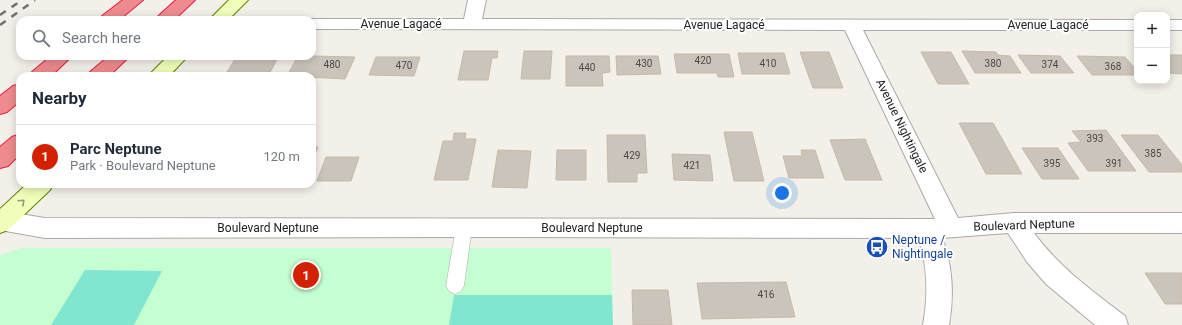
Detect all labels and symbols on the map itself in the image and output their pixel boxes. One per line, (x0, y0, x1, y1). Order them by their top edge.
street label: Avenue Lagacé (360, 17, 442, 31)
street label: Avenue Lagacé (683, 18, 765, 32)
street label: Avenue Lagacé (1007, 18, 1089, 32)
house number: 420 (695, 55, 712, 66)
house number: 430 (636, 58, 653, 69)
house number: 410 (760, 58, 777, 69)
house number: 380 (985, 58, 1002, 69)
house number: 480 (324, 59, 341, 70)
house number: 374 (1042, 59, 1059, 70)
house number: 470 (396, 60, 413, 71)
house number: 368 (1105, 61, 1122, 72)
house number: 440 (579, 62, 596, 73)
street label: Avenue Nightingale (873, 77, 931, 175)
house number: 393 (1087, 133, 1103, 144)
house number: 385 (1145, 148, 1162, 159)
house number: 429 (624, 150, 640, 161)
house number: 395 (1044, 158, 1061, 169)
house number: 391 (1106, 158, 1122, 169)
house number: 421 (684, 160, 700, 171)
your location (772, 183, 792, 203)
one-way arrow (17, 200, 25, 207)
street label: Boulevard Neptune (973, 216, 1075, 234)
street label: Boulevard Neptune (217, 221, 319, 235)
street label: Boulevard Neptune (541, 221, 643, 235)
place label: Neptune / Nightingale (892, 233, 953, 261)
bus stop icon: Neptune / Nightingale (864, 234, 890, 260)
pin: 1 (293, 260, 319, 290)
house number: 416 (758, 289, 775, 300)

